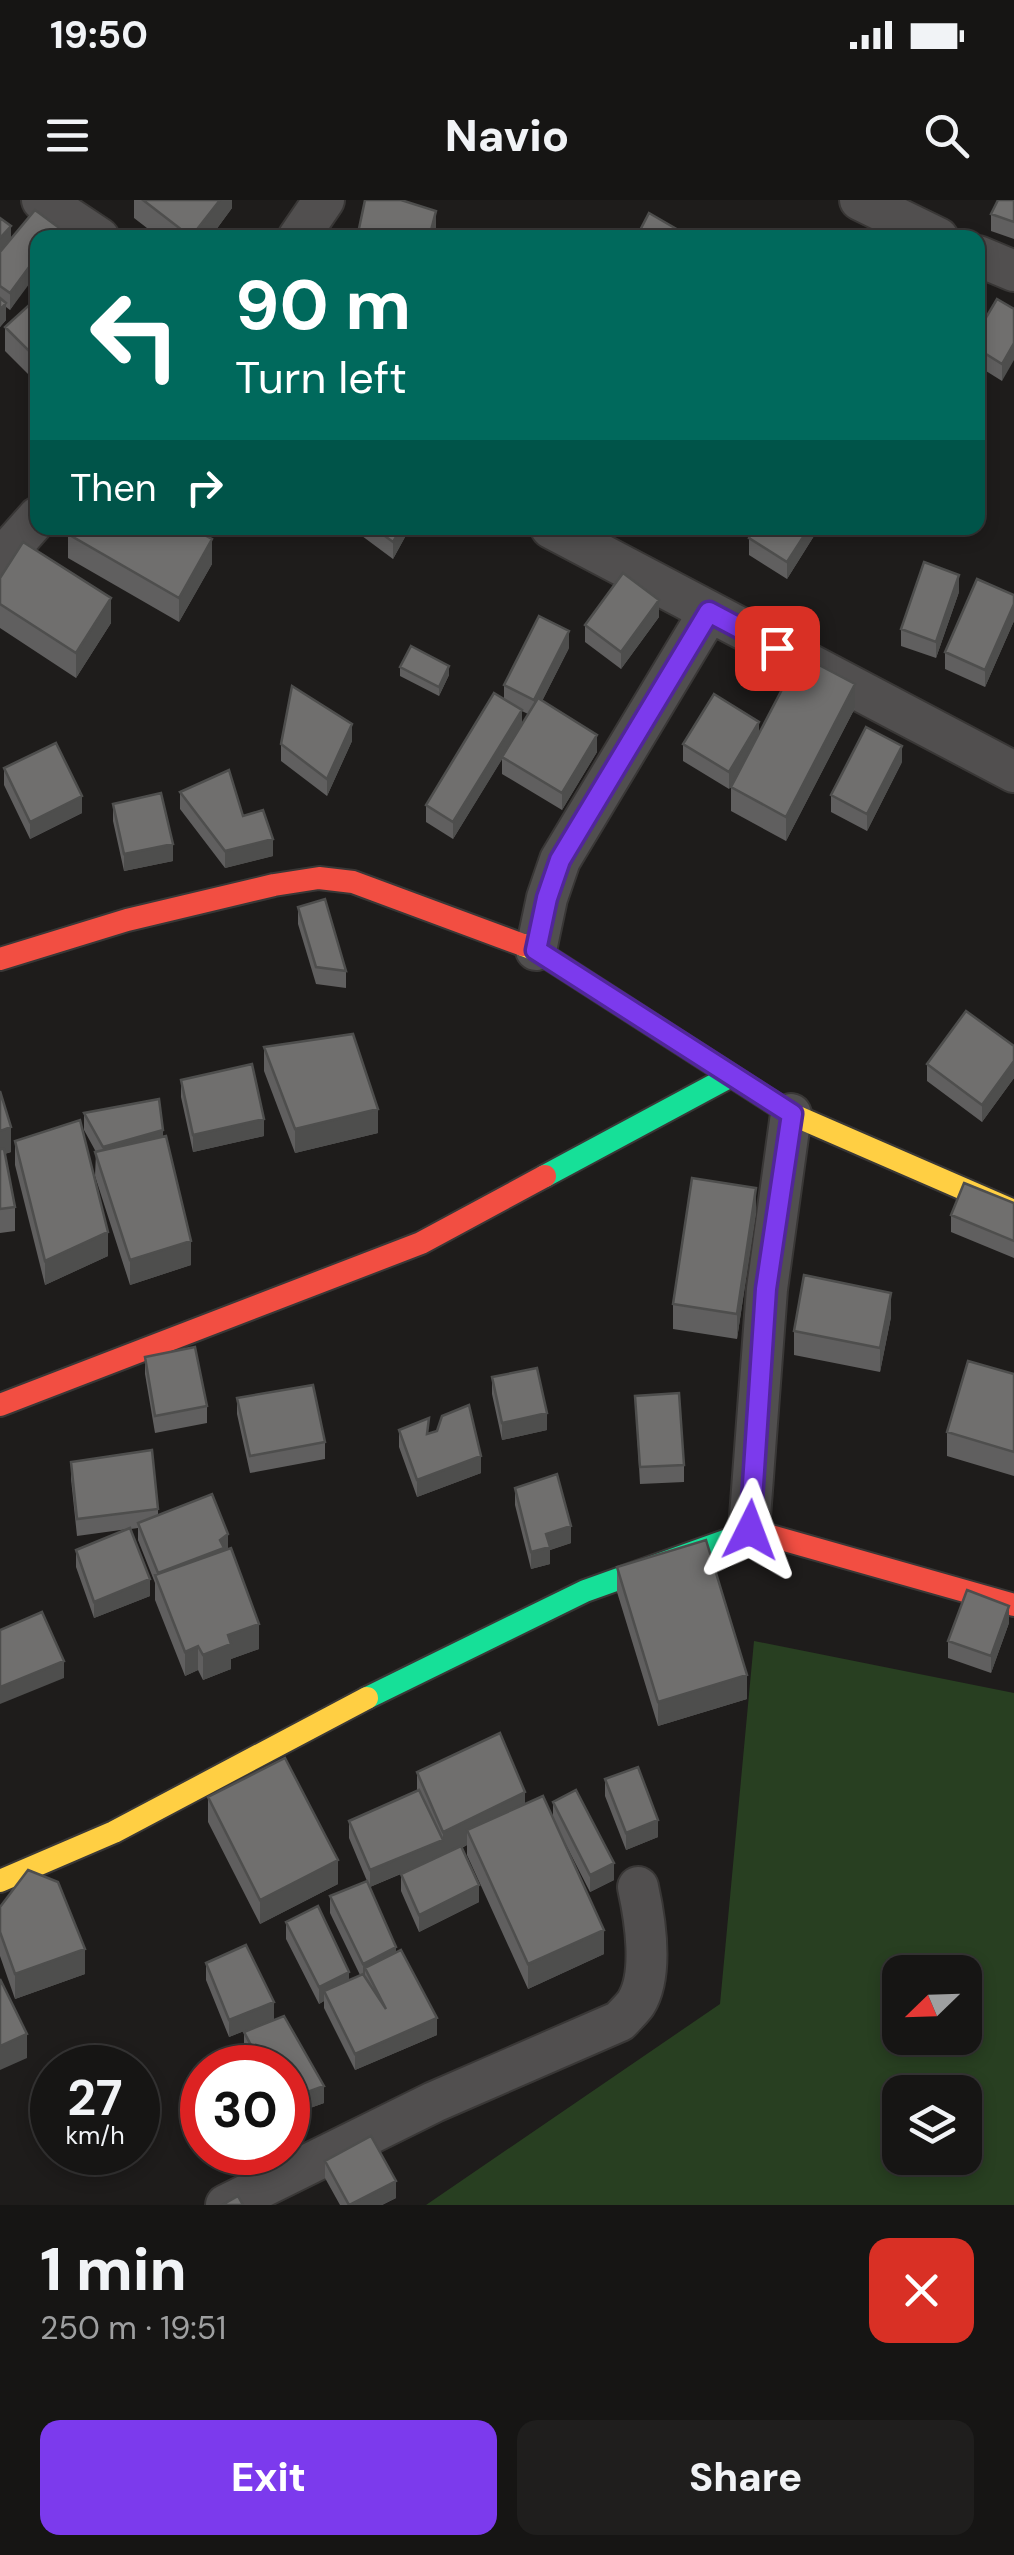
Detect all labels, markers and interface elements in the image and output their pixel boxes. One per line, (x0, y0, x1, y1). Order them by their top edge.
text: 19:50 (50, 10, 148, 60)
text: Navio (445, 106, 569, 165)
icon: menu (40, 108, 95, 163)
icon: search (919, 108, 974, 163)
text: 90 m (235, 260, 411, 351)
icon: left (70, 270, 200, 400)
text: Turn left (235, 348, 407, 407)
icon: right (177, 460, 232, 515)
text: Then (70, 463, 157, 513)
pin (735, 606, 820, 691)
icon: arrive (750, 621, 805, 676)
position arrow (698, 1478, 802, 1582)
north arrow (882, 1955, 982, 2055)
map controls (882, 1955, 982, 2175)
speed limit sign: 30 (180, 2045, 310, 2175)
text: 27 (67, 2065, 123, 2131)
button: layers (882, 2075, 982, 2175)
text: km/h (65, 2119, 125, 2152)
text: 1 min (40, 2230, 187, 2309)
button: close (869, 2238, 974, 2343)
text: 250 m · 19:51 (40, 2307, 226, 2349)
button: Exit (40, 2420, 497, 2535)
button: Share (517, 2420, 974, 2535)

